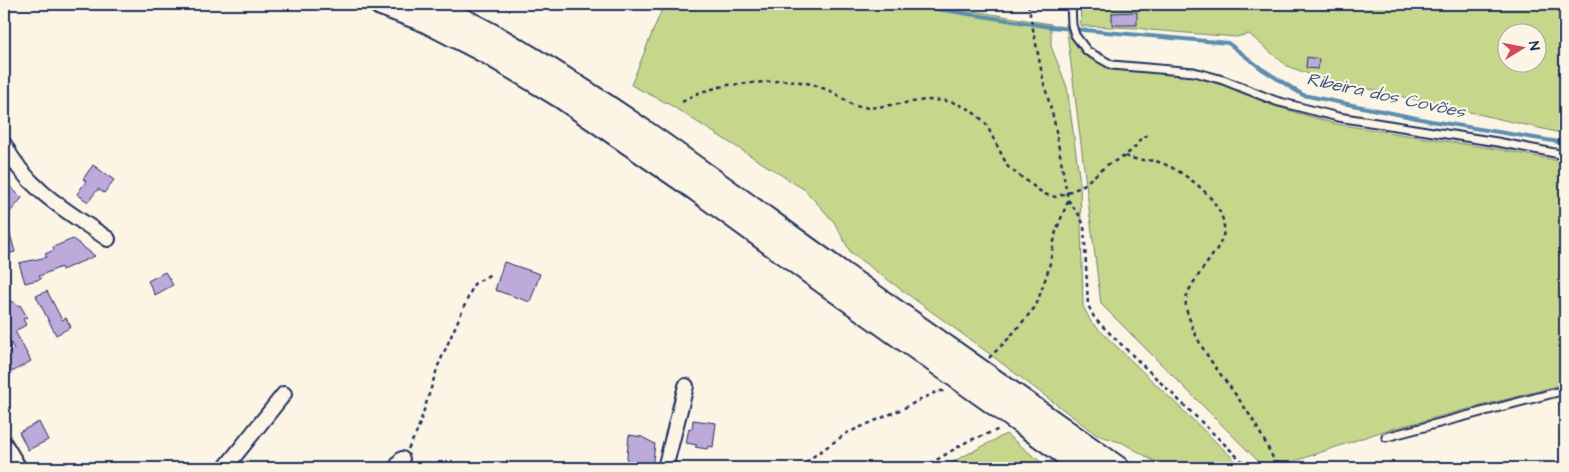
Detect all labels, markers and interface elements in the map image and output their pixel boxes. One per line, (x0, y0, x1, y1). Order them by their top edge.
north arrow (1496, 22, 1546, 72)
text: N (1523, 40, 1544, 52)
water label: Ribeira dos Covões (1304, 67, 1468, 125)

